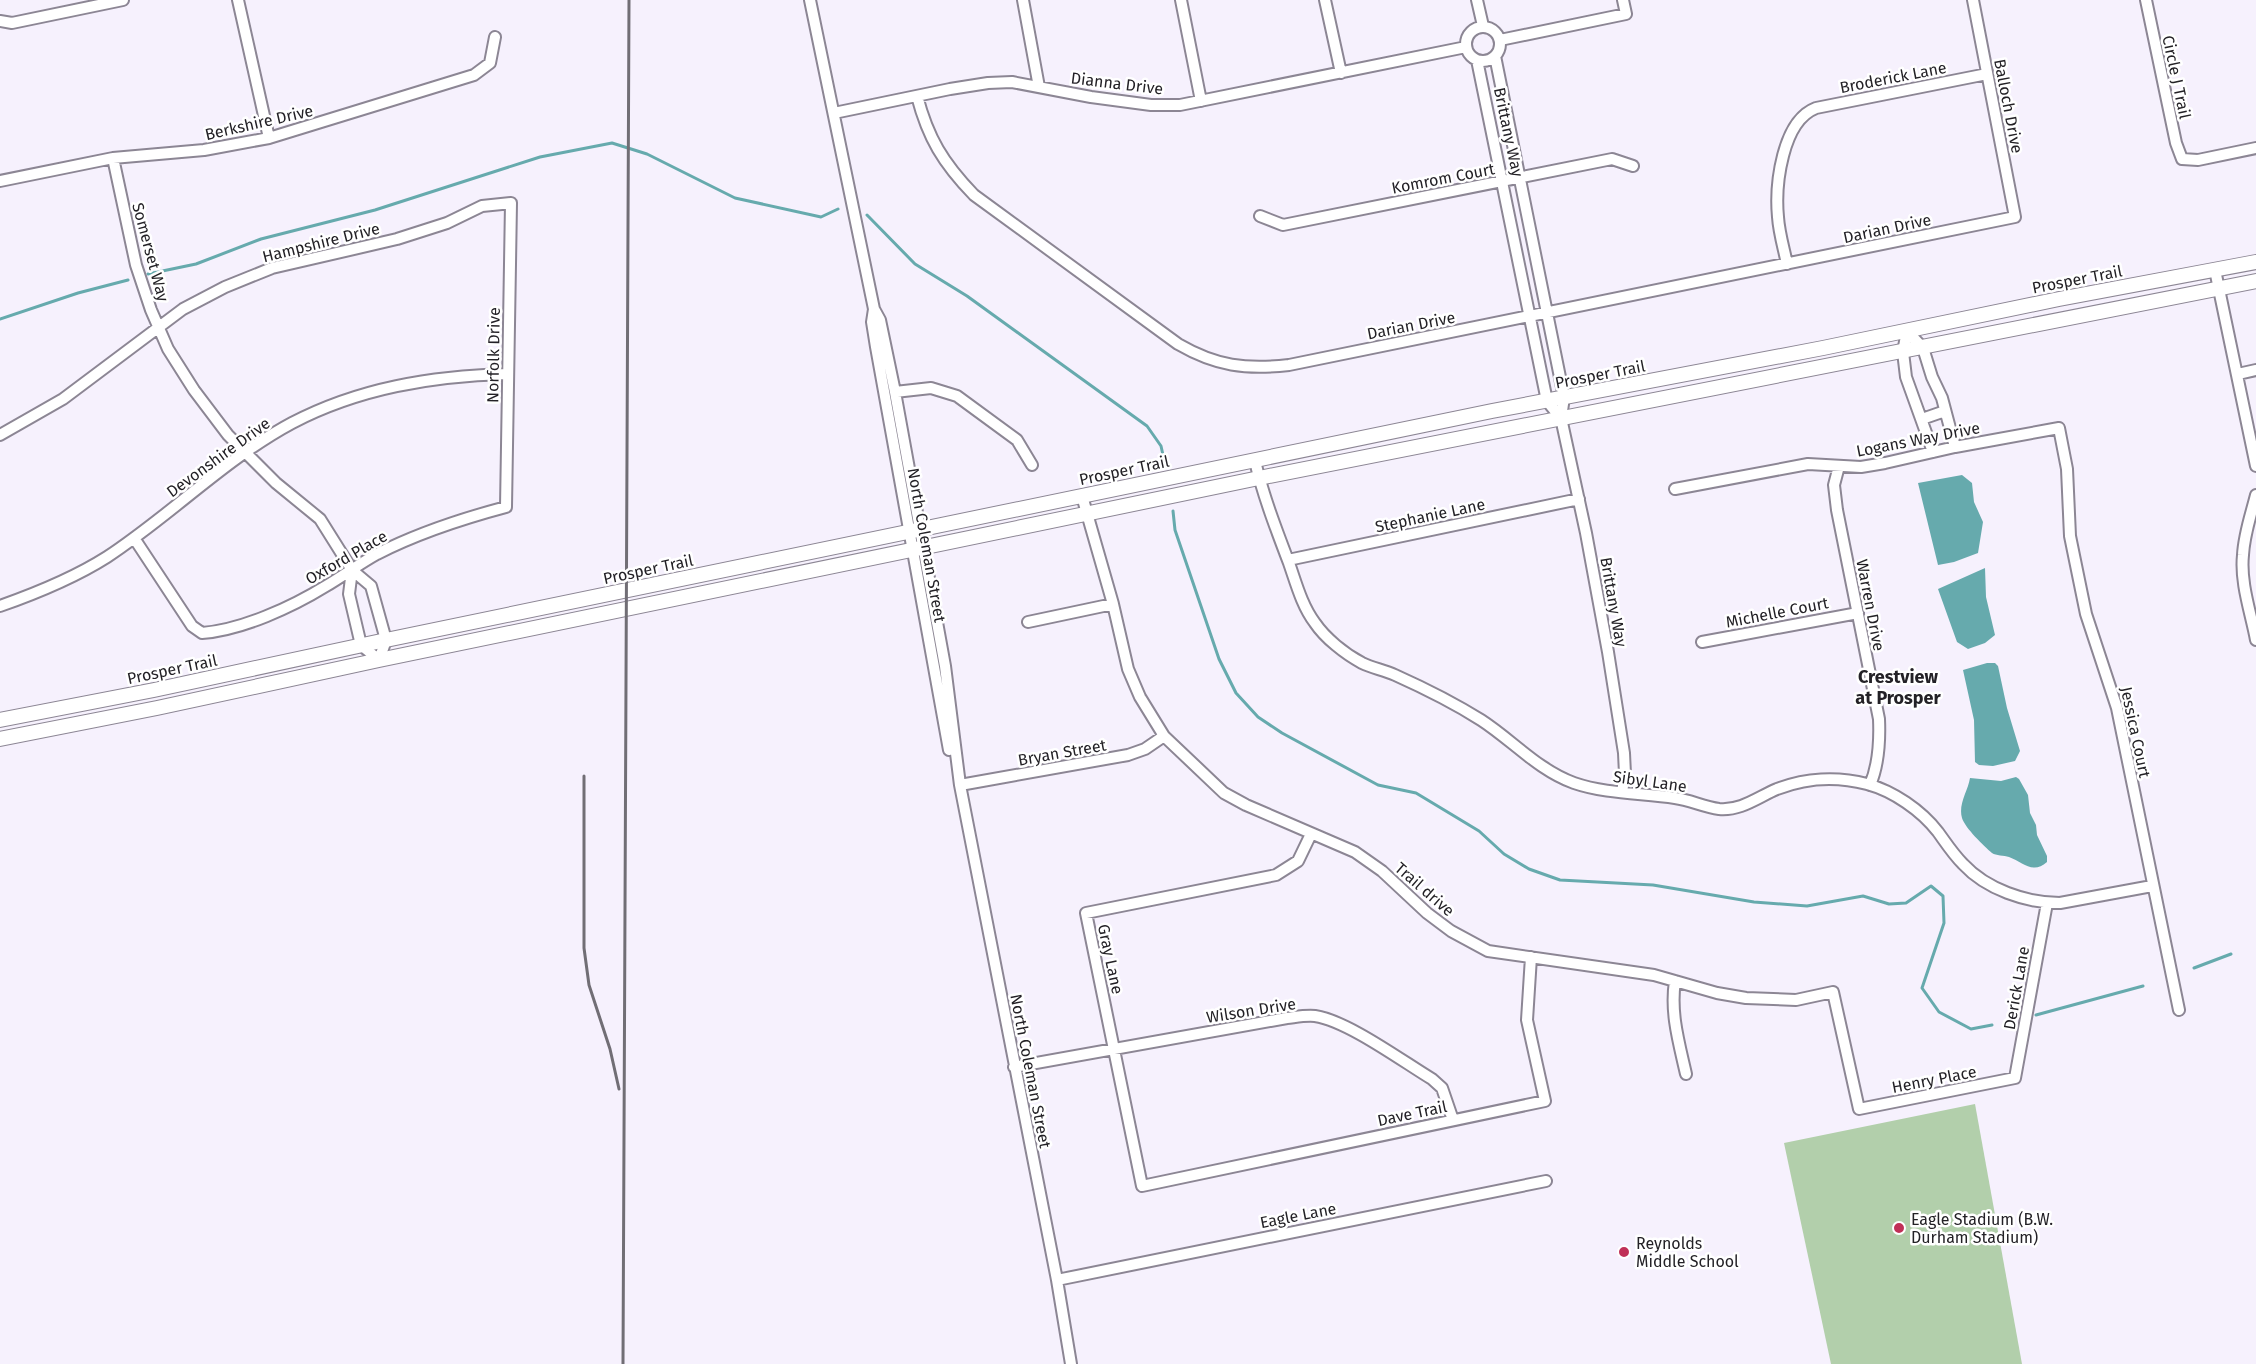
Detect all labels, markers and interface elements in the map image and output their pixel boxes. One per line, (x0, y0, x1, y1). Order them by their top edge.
street label: Circle J Trail (2158, 34, 2195, 121)
street label: Balloch Drive (1990, 57, 2027, 155)
street label: Broderick Lane (1838, 58, 1948, 97)
street label: Dianna Drive (1070, 68, 1164, 99)
street label: Brittany Way (1490, 86, 1527, 179)
street label: Berkshire Drive (203, 101, 315, 144)
street label: Komrom Court (1390, 159, 1496, 198)
street label: Somerset Way (128, 201, 173, 304)
street label: Darian Drive (1841, 210, 1933, 247)
street label: Hampshire Drive (260, 219, 382, 266)
street label: Prosper Trail (2030, 261, 2124, 298)
street label: Norfolk Drive (483, 307, 504, 403)
street label: Darian Drive (1365, 308, 1457, 343)
street label: Prosper Trail (1553, 356, 1647, 393)
street label: Devonshire Drive (163, 414, 274, 501)
street label: Logans Way Drive (1855, 418, 1982, 461)
street label: Prosper Trail (1077, 452, 1171, 489)
street label: North Coleman Street (904, 466, 949, 624)
street label: Stephanie Lane (1373, 495, 1487, 536)
street label: Oxford Place (302, 526, 390, 588)
street label: Prosper Trail (601, 551, 695, 588)
street label: Brittany Way (1596, 556, 1631, 649)
street label: Warren Drive (1852, 558, 1889, 653)
street label: Michelle Court (1724, 593, 1830, 632)
street label: Prosper Trail (125, 651, 219, 688)
district label: Crestview at Prosper (1855, 666, 1941, 709)
street label: Jessica Court (2117, 685, 2154, 780)
street label: Bryan Street (1016, 735, 1108, 770)
street label: Sibyl Lane (1612, 767, 1688, 796)
street label: Trail drive (1391, 858, 1458, 920)
street label: Gray Lane (1094, 922, 1127, 996)
street label: Derick Lane (2000, 945, 2033, 1031)
street label: North Coleman Street (1006, 992, 1055, 1150)
street label: Wilson Drive (1205, 994, 1297, 1027)
street label: Henry Place (1890, 1062, 1978, 1097)
street label: Dave Trail (1376, 1097, 1449, 1130)
street label: Eagle Lane (1258, 1199, 1338, 1232)
place label: Eagle Stadium (B.W. Durham Stadium) (1911, 1210, 2053, 1247)
marker: Eagle Stadium (B.W. Durham Stadium) (1892, 1221, 1906, 1235)
place label: Reynolds Middle School (1636, 1234, 1739, 1271)
marker: Reynolds Middle School (1617, 1245, 1631, 1259)

